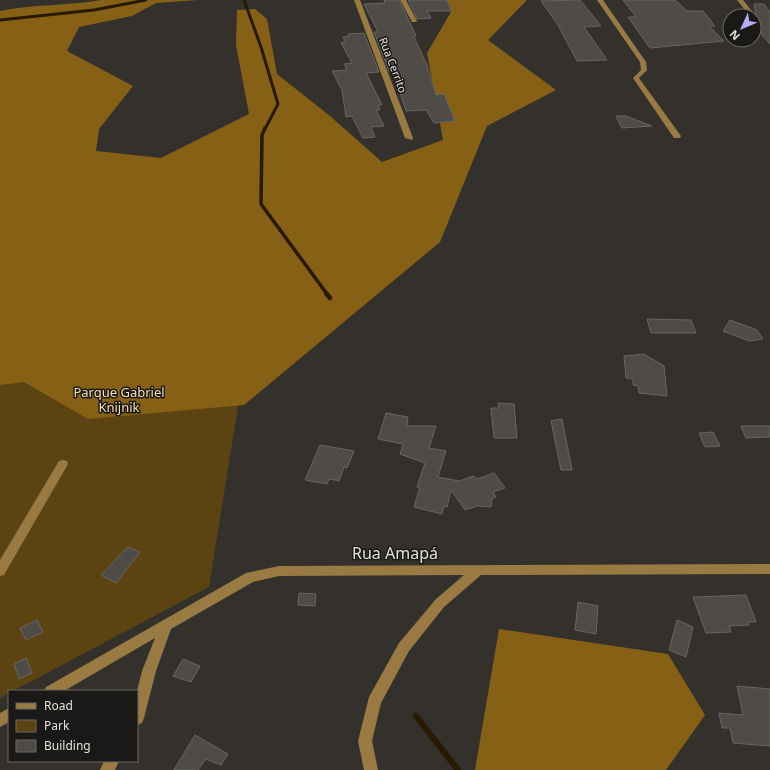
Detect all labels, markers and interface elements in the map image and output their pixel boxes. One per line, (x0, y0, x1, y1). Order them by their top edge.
north arrow (722, 8, 762, 48)
text: N (726, 27, 743, 44)
street label: Rua Cerrito (376, 35, 411, 95)
park label: Parque Gabriel Knijnik (73, 383, 165, 416)
street label: Rua Amapá (352, 542, 438, 564)
legend (8, 690, 138, 762)
text: Road (44, 697, 73, 714)
text: Park (44, 717, 70, 734)
text: Building (44, 737, 91, 754)

